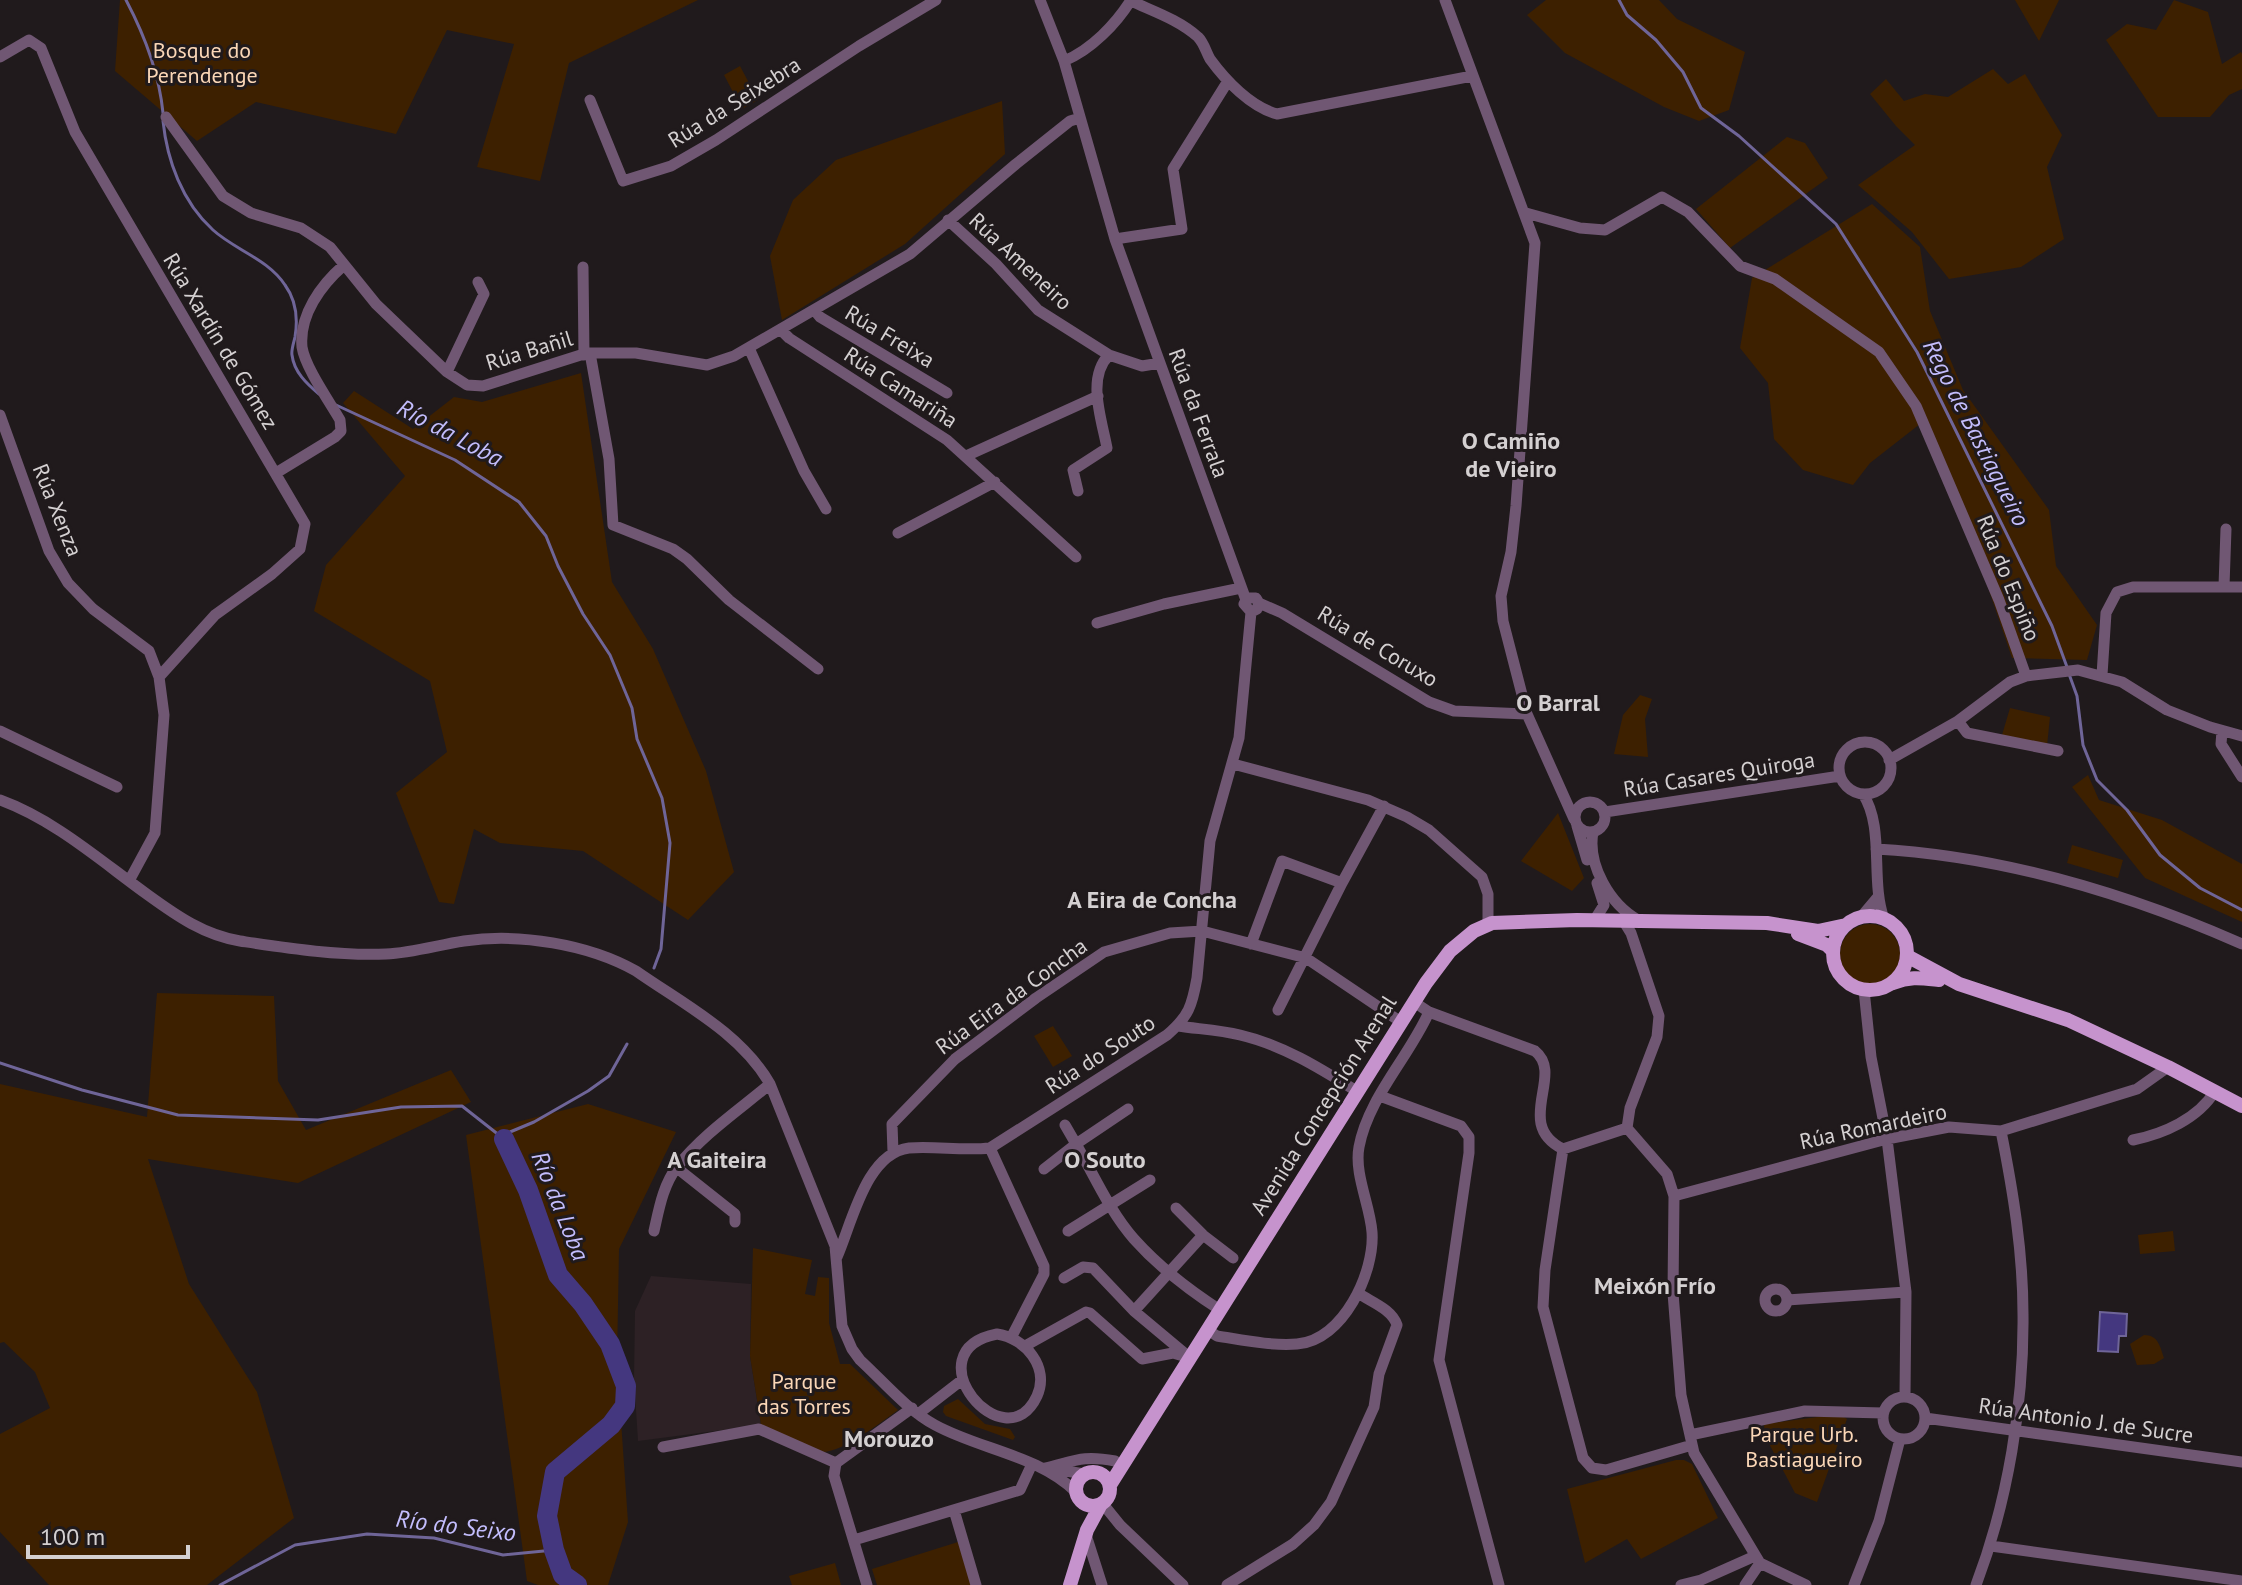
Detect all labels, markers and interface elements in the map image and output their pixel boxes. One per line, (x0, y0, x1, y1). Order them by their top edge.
park label: Bosque do Perendenge (146, 36, 258, 89)
street label: Rúa da Seixebra (662, 50, 806, 154)
street label: Rúa Ameneiro (964, 206, 1078, 316)
street label: Rúa Xardín de Gómez (157, 248, 285, 434)
street label: Rúa Freixa (840, 298, 940, 374)
street label: Rúa Bañil (482, 323, 576, 376)
water label: Rego de Bastiagueiro (1916, 334, 2037, 531)
street label: Rúa Camariña (839, 340, 963, 434)
street label: Rúa da Ferrala (1163, 344, 1235, 482)
water label: Río da Loba (392, 392, 509, 473)
district label: O Camiño de Vieiro (1462, 425, 1560, 484)
street label: Rúa Xenza (27, 460, 89, 560)
street label: Rúa do Espiño (1971, 511, 2047, 645)
street label: Rúa de Coruxo (1313, 599, 1443, 693)
district label: O Barral (1516, 687, 1601, 718)
street label: Rúa Casares Quiroga (1621, 745, 1817, 803)
district label: A Eira de Concha (1067, 884, 1237, 915)
street label: Rúa Eira da Concha (930, 932, 1092, 1060)
street label: Avenida Concepción Arenal (1244, 989, 1402, 1220)
street label: Rúa do Souto (1040, 1008, 1160, 1100)
street label: Rúa Romardeiro (1797, 1097, 1949, 1155)
district label: A Gaiteira (667, 1144, 767, 1175)
district label: O Souto (1064, 1144, 1146, 1175)
water label: Río da Loba (524, 1147, 597, 1265)
district label: Meixón Frío (1594, 1270, 1716, 1301)
park label: Parque das Torres (757, 1367, 851, 1420)
street label: Rúa Antonio J. de Sucre (1977, 1391, 2195, 1449)
park label: Parque Urb. Bastiagueiro (1745, 1420, 1863, 1473)
district label: Morouzo (844, 1423, 934, 1454)
water label: Río do Seixo (394, 1503, 518, 1548)
scale bar (28, 1509, 188, 1559)
text: 100 m (40, 1521, 105, 1552)

